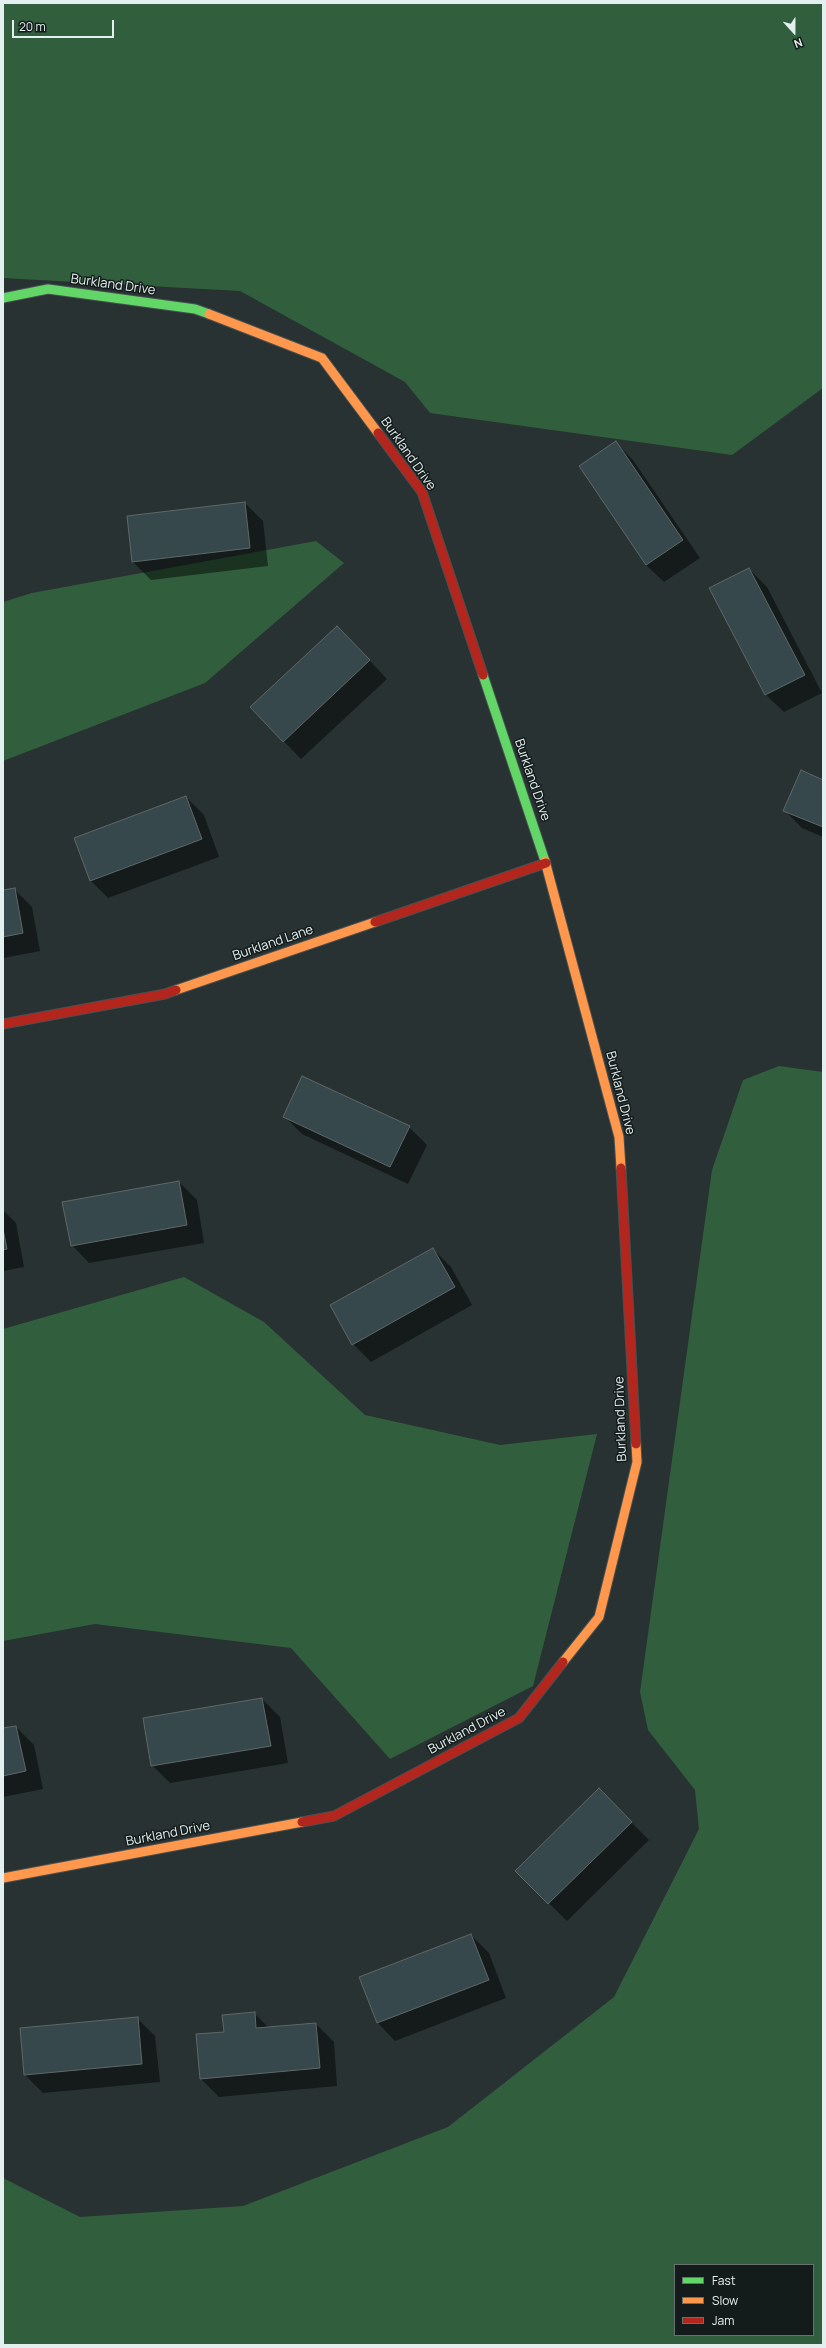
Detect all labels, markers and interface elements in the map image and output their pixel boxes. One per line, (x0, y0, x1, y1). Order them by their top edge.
scale bar (14, 12, 116, 38)
north arrow (774, 12, 814, 52)
text: 20 m (19, 18, 46, 35)
text: N (792, 35, 805, 52)
street label: Burkland Drive (70, 271, 156, 299)
street label: Burkland Drive (377, 415, 439, 493)
street label: Burkland Drive (511, 737, 553, 823)
street label: Burkland Lane (231, 922, 315, 964)
street label: Burkland Drive (602, 1050, 638, 1136)
street label: Burkland Drive (612, 1376, 630, 1462)
street label: Burkland Drive (426, 1704, 508, 1758)
street label: Burkland Drive (125, 1818, 211, 1850)
legend (674, 2264, 814, 2336)
text: Fast (712, 2272, 736, 2289)
text: Slow (712, 2292, 738, 2309)
text: Jam (712, 2312, 734, 2329)

